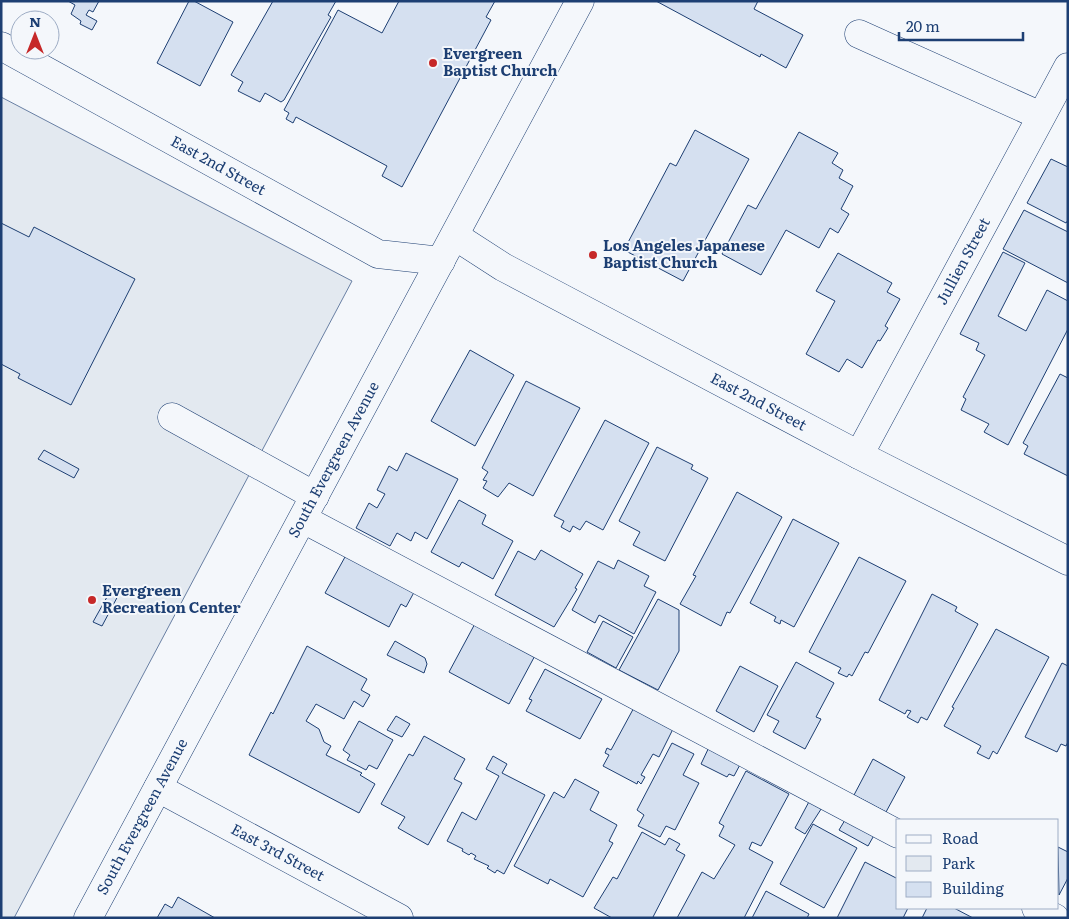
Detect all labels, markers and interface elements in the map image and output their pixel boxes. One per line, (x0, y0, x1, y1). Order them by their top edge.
north arrow (10, 10, 60, 60)
scale bar (899, 10, 1023, 42)
text: N (29, 11, 41, 31)
text: 20 m (906, 14, 940, 37)
place label: Evergreen Baptist Church (443, 41, 558, 81)
marker: Evergreen Baptist Church (427, 57, 439, 69)
street label: East 2nd Street (167, 129, 271, 200)
street label: Jullien Street (929, 213, 995, 308)
place label: Los Angeles Japanese Baptist Church (603, 233, 766, 273)
marker: Los Angeles Japanese Baptist Church (587, 249, 599, 261)
street label: East 2nd Street (707, 366, 811, 435)
street label: South Evergreen Avenue (281, 376, 384, 541)
place label: Evergreen Recreation Center (102, 578, 241, 618)
marker: Evergreen Recreation Center (86, 594, 98, 606)
street label: South Evergreen Avenue (90, 733, 193, 898)
street label: East 3rd Street (227, 817, 329, 886)
legend (896, 819, 1059, 909)
text: Road (942, 826, 978, 849)
text: Park (942, 851, 976, 874)
text: Building (942, 876, 1004, 899)

